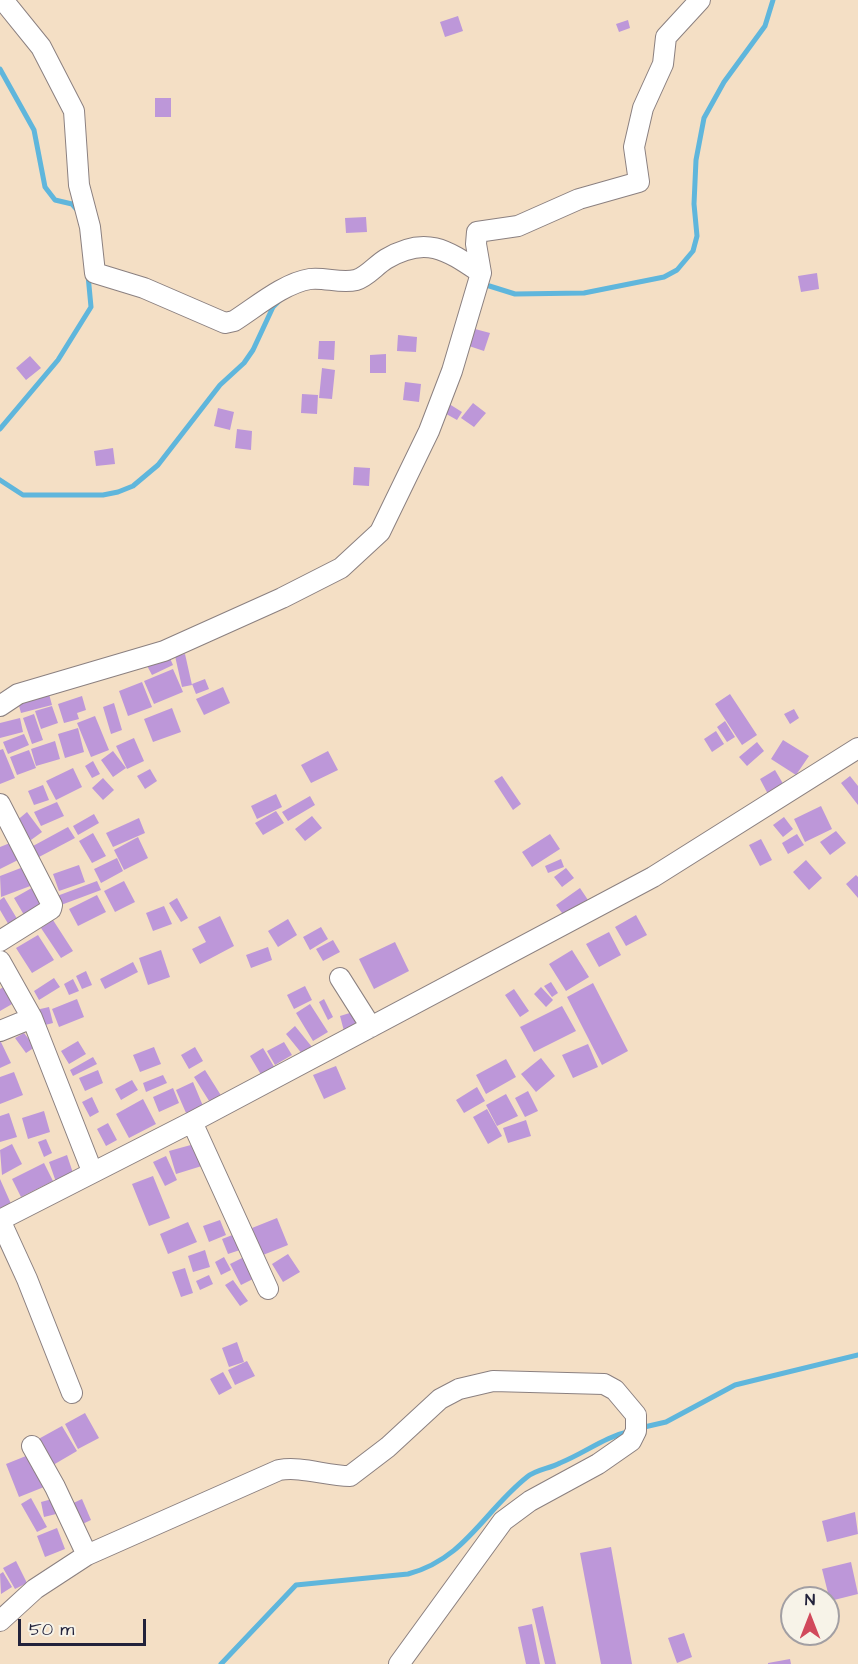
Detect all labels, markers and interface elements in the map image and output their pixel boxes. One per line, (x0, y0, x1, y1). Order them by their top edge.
north arrow (780, 1586, 840, 1646)
text: N (805, 1589, 815, 1611)
scale bar (21, 1607, 148, 1645)
text: 50 m (29, 1617, 74, 1642)

